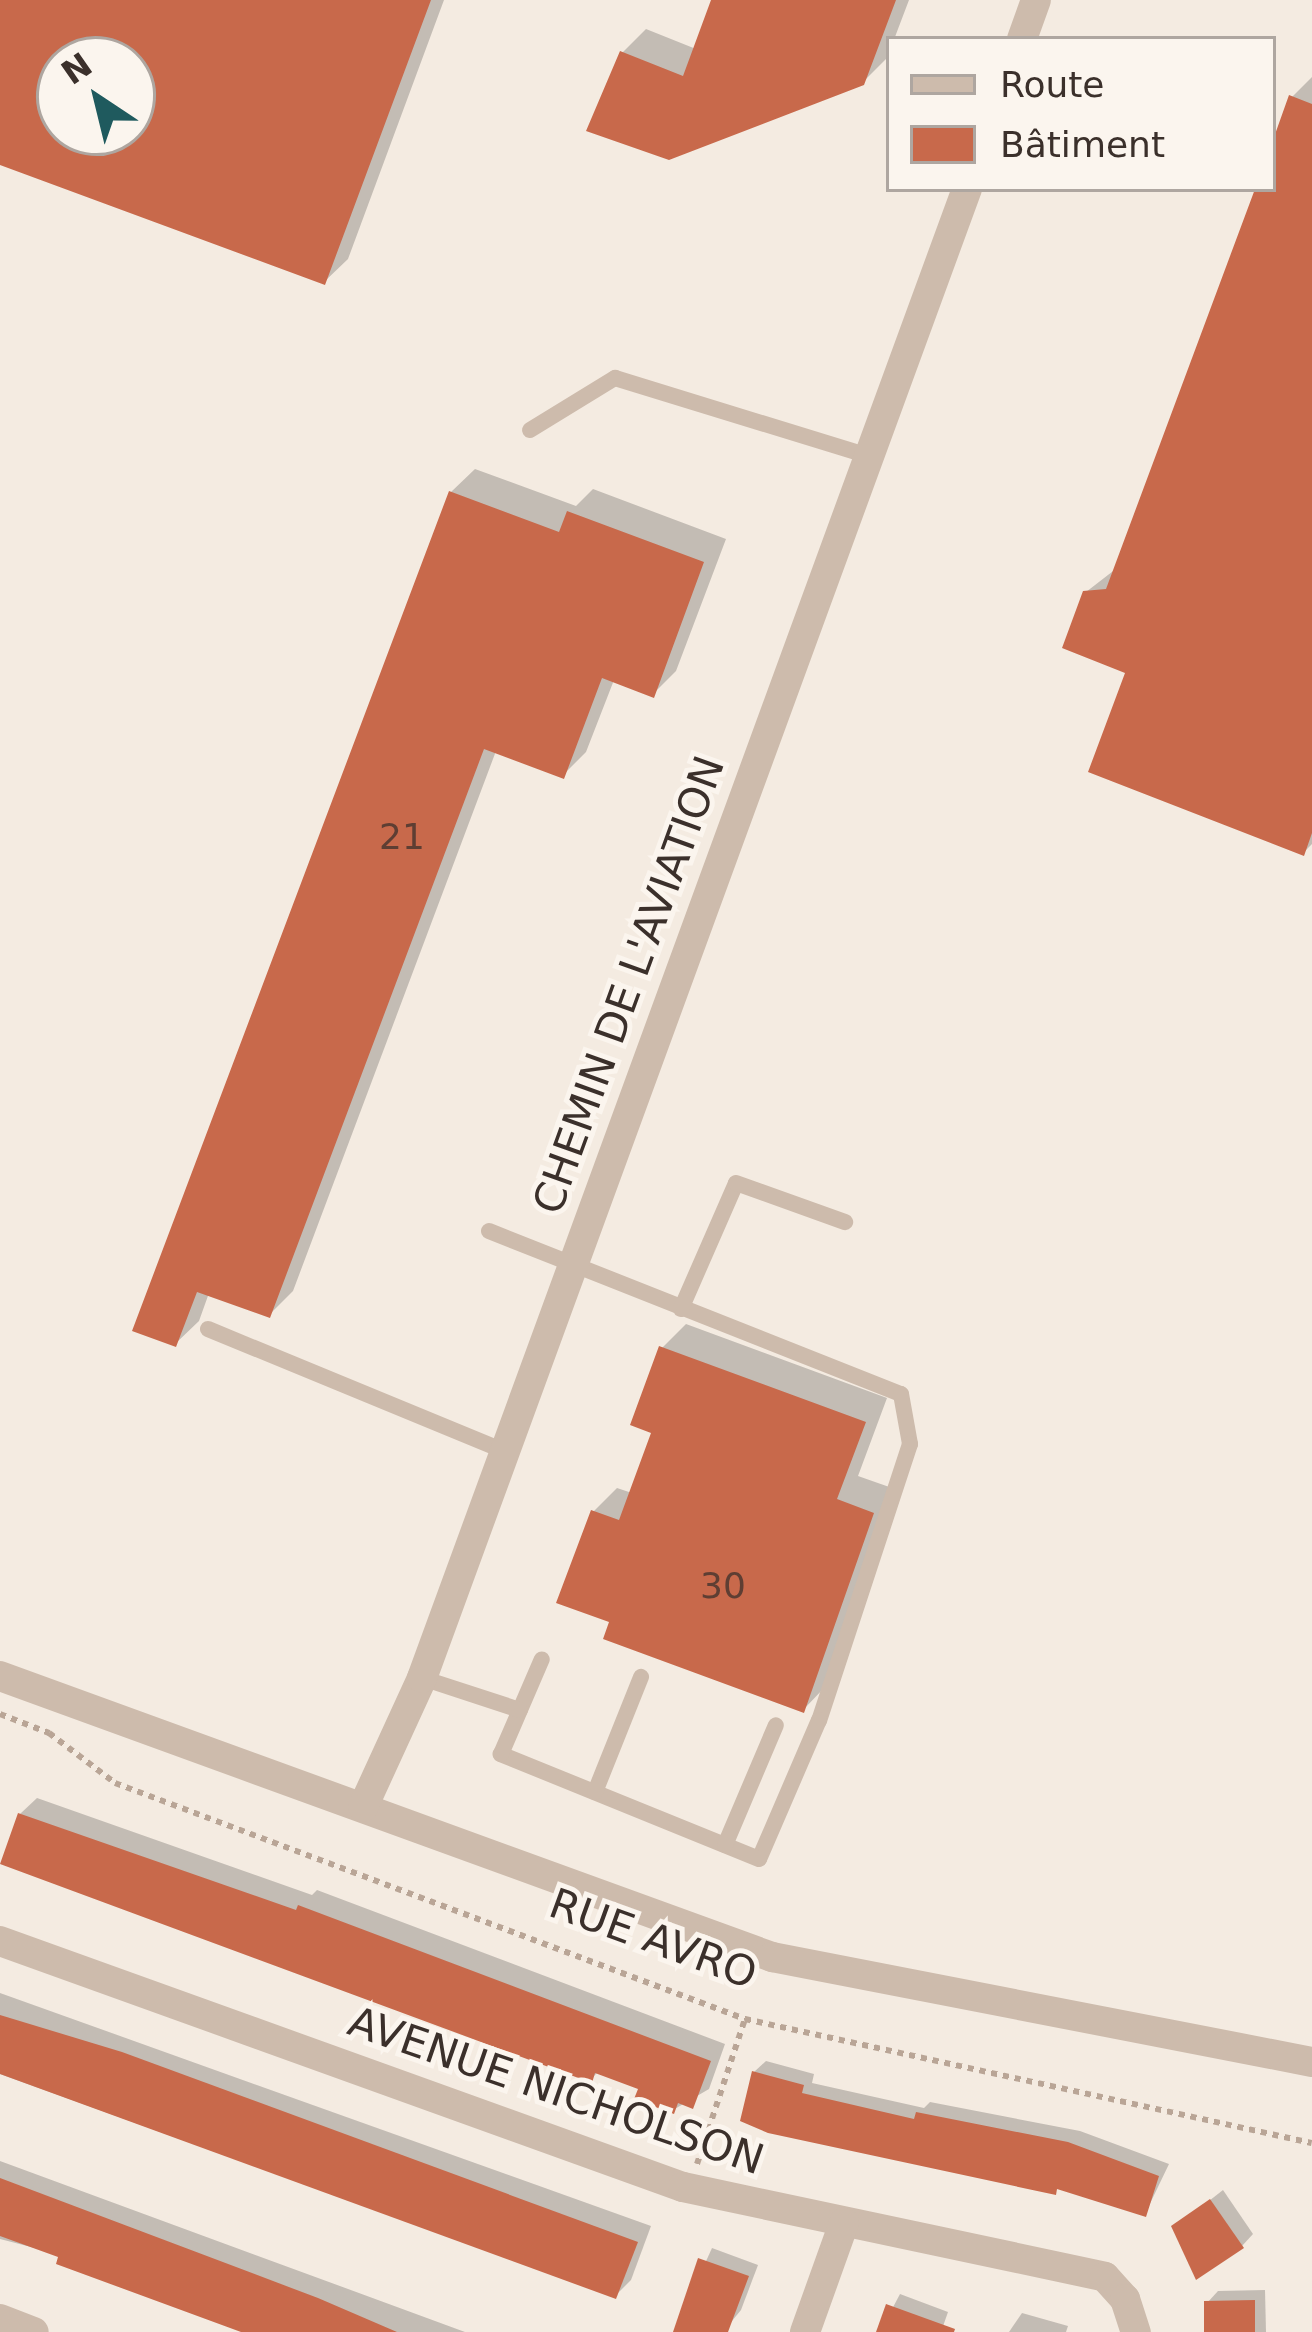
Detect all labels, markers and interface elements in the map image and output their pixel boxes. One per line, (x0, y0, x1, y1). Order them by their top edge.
north arrow (36, 36, 156, 156)
legend (886, 36, 1276, 192)
text: N (54, 45, 99, 92)
text: Route (1000, 64, 1105, 105)
text: Bâtiment (1000, 124, 1165, 165)
street label: CHEMIN DE L'AVIATION (523, 749, 735, 1221)
house number: 21 (379, 815, 425, 859)
house number: 30 (700, 1564, 746, 1608)
street label: RUE AVRO (543, 1878, 763, 2000)
street label: AVENUE NICHOLSON (342, 1996, 770, 2186)

